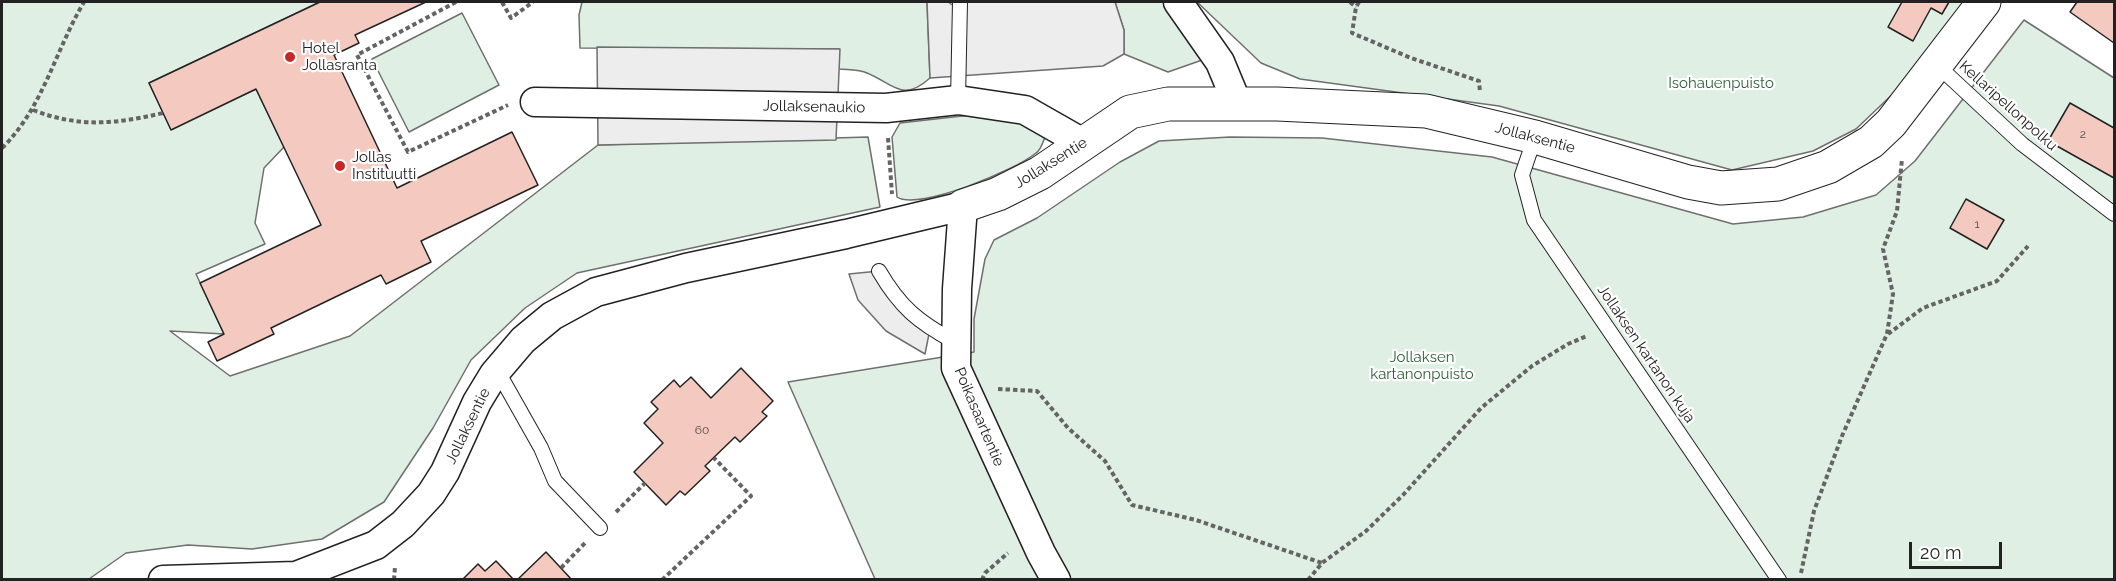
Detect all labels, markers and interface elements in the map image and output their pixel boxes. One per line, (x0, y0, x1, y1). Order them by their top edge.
place label: Hotel Jollasranta (302, 39, 377, 74)
marker: Hotel Jollasranta (283, 50, 297, 64)
street label: Kellaripellonpolku (1955, 57, 2061, 155)
park label: Isohauenpuisto (1668, 74, 1774, 92)
street label: Jollaksenaukio (763, 97, 865, 117)
street label: Jollaksentie (1493, 119, 1577, 157)
house number: 2 (2080, 127, 2086, 141)
street label: Jollaksentie (1011, 134, 1091, 192)
place label: Jollas Instituutti (352, 148, 416, 183)
marker: Jollas Instituutti (333, 159, 347, 173)
house number: 1 (1974, 217, 1980, 231)
street label: Jollaksen kartanon kuja (1593, 282, 1699, 426)
park label: Jollaksen kartanonpuisto (1370, 348, 1474, 383)
street label: Poikasaartentie (950, 365, 1008, 469)
street label: Jollaksentie (442, 385, 494, 467)
house number: 60 (695, 423, 709, 437)
scale bar (1912, 530, 2005, 568)
text: 20 m (1920, 542, 1962, 563)

